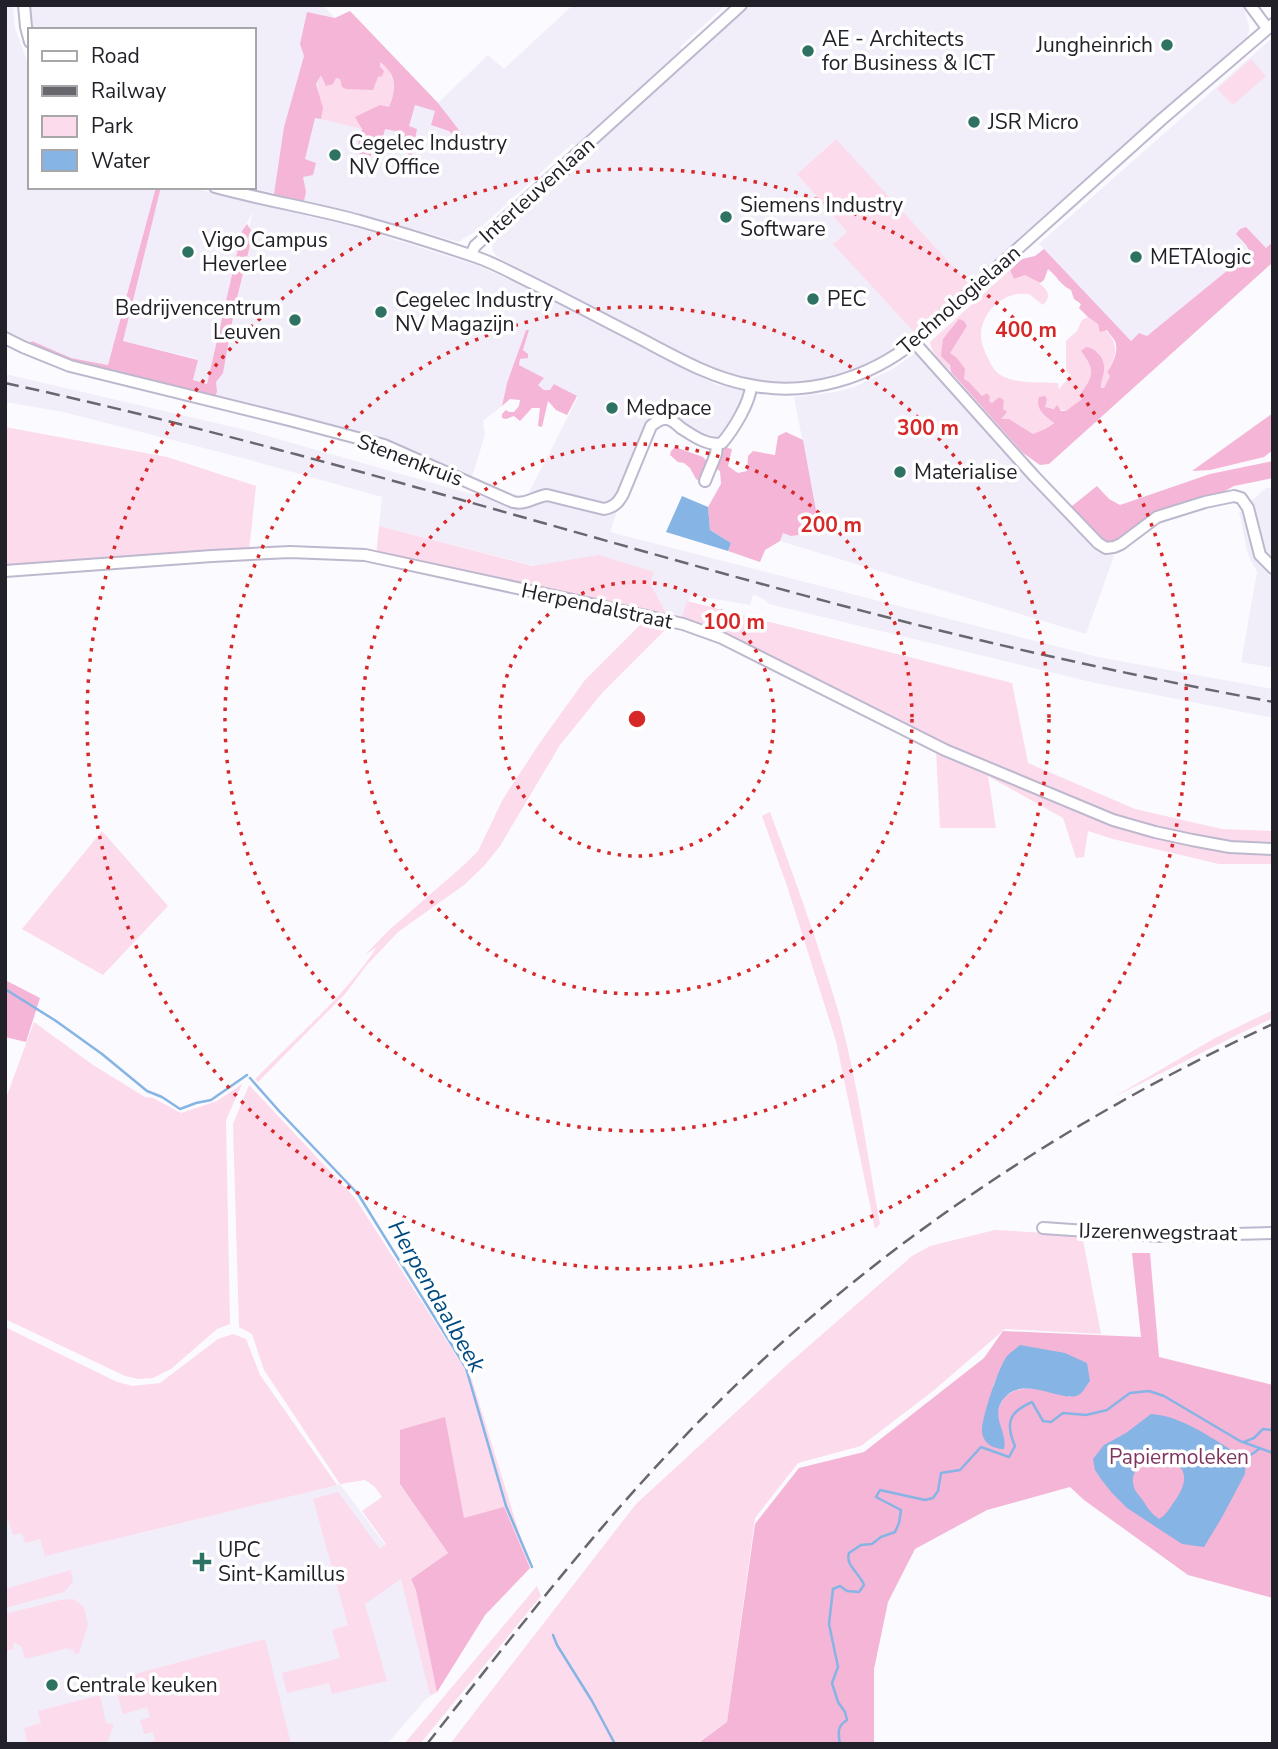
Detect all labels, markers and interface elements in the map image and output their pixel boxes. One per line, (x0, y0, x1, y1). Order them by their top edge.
place label: AE - Architects for Business & ICT (822, 25, 995, 77)
legend (28, 28, 256, 189)
place label: Jungheinrich (1035, 31, 1153, 59)
marker: Jungheinrich (1159, 37, 1175, 53)
text: Road (91, 42, 140, 70)
marker: AE - Architects for Business & ICT (800, 43, 816, 59)
text: Railway (91, 77, 166, 105)
place label: JSR Micro (987, 108, 1079, 136)
text: Park (91, 112, 133, 140)
marker: JSR Micro (966, 114, 982, 130)
place label: Cegelec Industry NV Office (349, 129, 507, 181)
street label: Interleuvenlaan (473, 131, 601, 249)
text: Water (91, 147, 150, 175)
marker: Cegelec Industry NV Office (327, 147, 343, 163)
place label: Siemens Industry Software (740, 191, 903, 243)
marker: Siemens Industry Software (718, 209, 734, 225)
place label: Vigo Campus Heverlee (201, 226, 328, 278)
street label: Technologielaan (892, 239, 1026, 361)
place label: METAlogic (1150, 243, 1251, 271)
marker: Vigo Campus Heverlee (180, 244, 196, 260)
marker: METAlogic (1128, 249, 1144, 265)
place label: PEC (827, 285, 867, 313)
place label: Cegelec Industry NV Magazijn (395, 286, 553, 338)
marker: PEC (805, 291, 821, 307)
place label: Bedrijvencentrum Leuven (115, 294, 281, 346)
marker: Cegelec Industry NV Magazijn (373, 304, 389, 320)
marker: Bedrijvencentrum Leuven (287, 312, 303, 328)
text: 400 m (995, 316, 1057, 344)
place label: Medpace (626, 394, 711, 422)
marker: Medpace (604, 400, 620, 416)
text: 300 m (897, 414, 959, 442)
street label: Stenenkruis (353, 427, 467, 493)
place label: Materialise (914, 458, 1017, 486)
marker: Materialise (892, 464, 908, 480)
text: 200 m (800, 511, 862, 539)
street label: Herpendalstraat (519, 576, 676, 636)
text: 100 m (703, 608, 765, 636)
centre of rings (625, 707, 649, 731)
water label: Herpendaalbeek (380, 1215, 493, 1378)
street label: IJzerenwegstraat (1078, 1217, 1238, 1247)
park label: Papiermoleken (1109, 1443, 1249, 1471)
place label: UPC Sint-Kamillus (218, 1536, 345, 1588)
marker: UPC Sint-Kamillus (192, 1552, 212, 1572)
place label: Centrale keuken (66, 1671, 218, 1699)
marker: Centrale keuken (44, 1677, 60, 1693)

